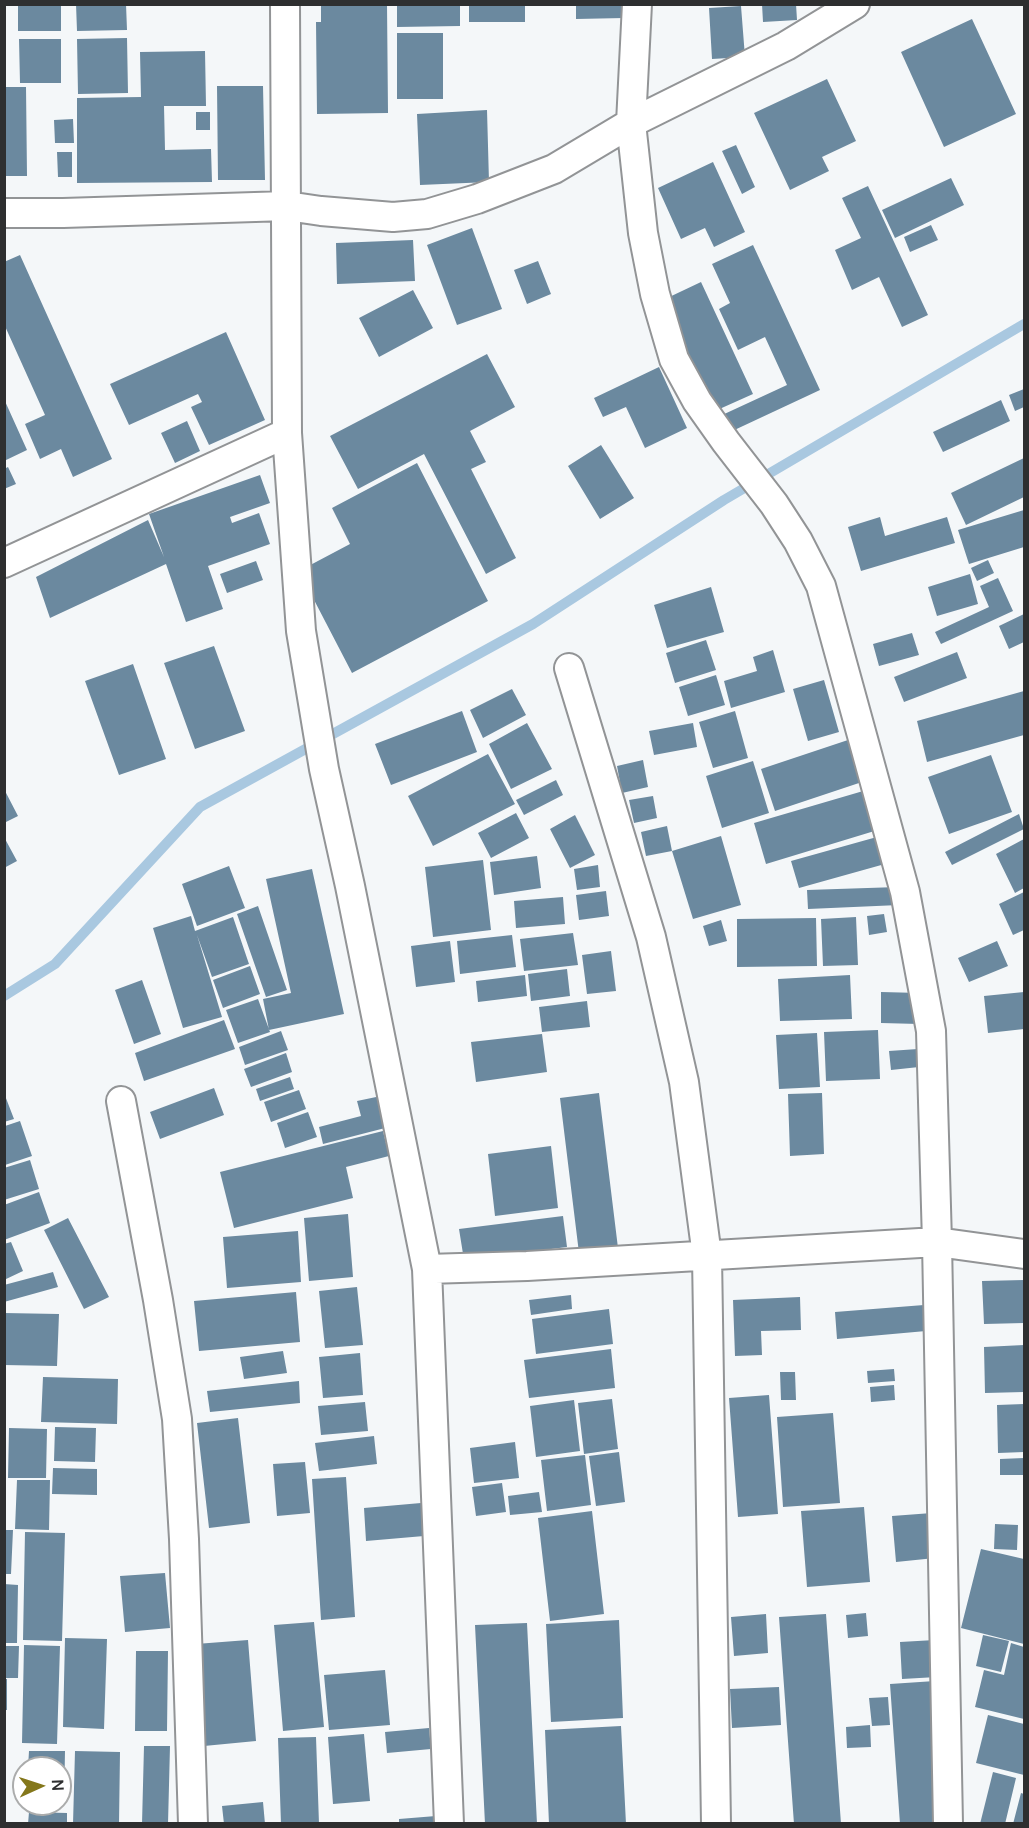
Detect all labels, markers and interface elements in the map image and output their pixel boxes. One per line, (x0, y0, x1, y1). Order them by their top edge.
north arrow (12, 1756, 72, 1816)
text: N (47, 1779, 69, 1791)

